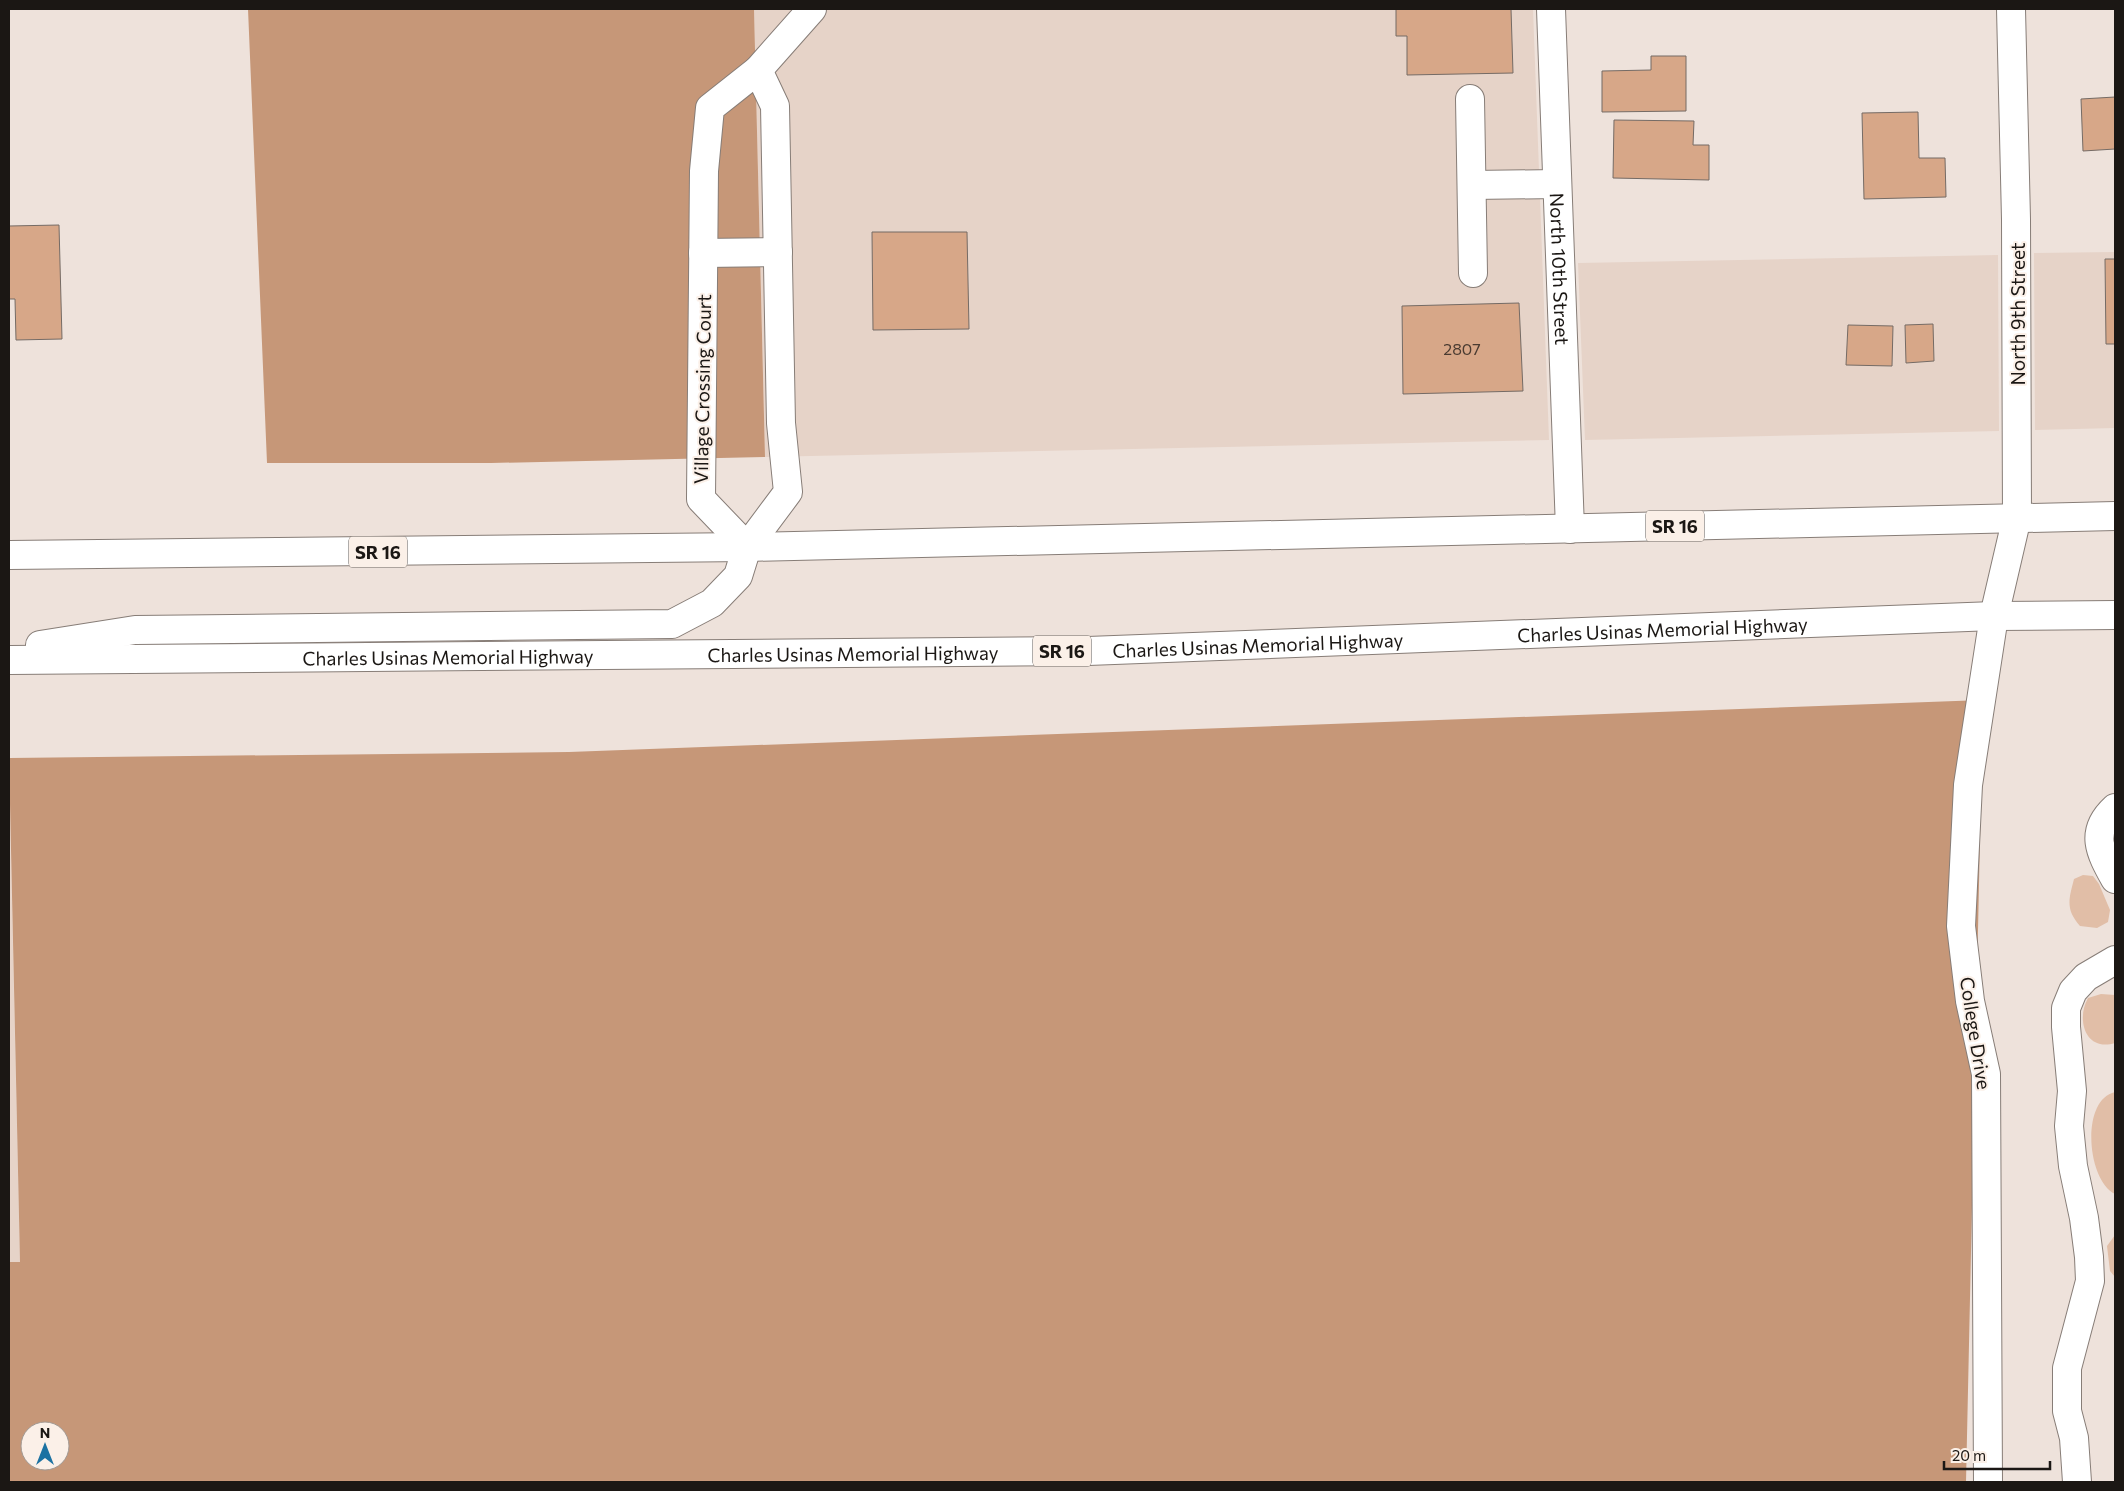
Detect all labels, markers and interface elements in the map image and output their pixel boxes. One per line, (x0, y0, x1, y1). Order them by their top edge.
street label: North 10th Street (1546, 192, 1575, 346)
street label: North 9th Street (2006, 242, 2029, 386)
street label: Village Crossing Court (689, 294, 715, 484)
house number: 2807 (1443, 339, 1481, 358)
road number: SR 16 (1646, 511, 1704, 542)
road number: SR 16 (349, 536, 407, 568)
street label: Charles Usinas Memorial Highway (1517, 612, 1808, 646)
street label: Charles Usinas Memorial Highway (1112, 627, 1404, 662)
road number: SR 16 (1033, 636, 1091, 666)
street label: Charles Usinas Memorial Highway (707, 640, 999, 666)
street label: Charles Usinas Memorial Highway (302, 644, 594, 669)
street label: College Drive (1956, 975, 1996, 1091)
north arrow (20, 1421, 70, 1471)
text: N (40, 1424, 50, 1441)
scale bar (1944, 1438, 2050, 1470)
text: 20 m (1952, 1446, 1986, 1464)

